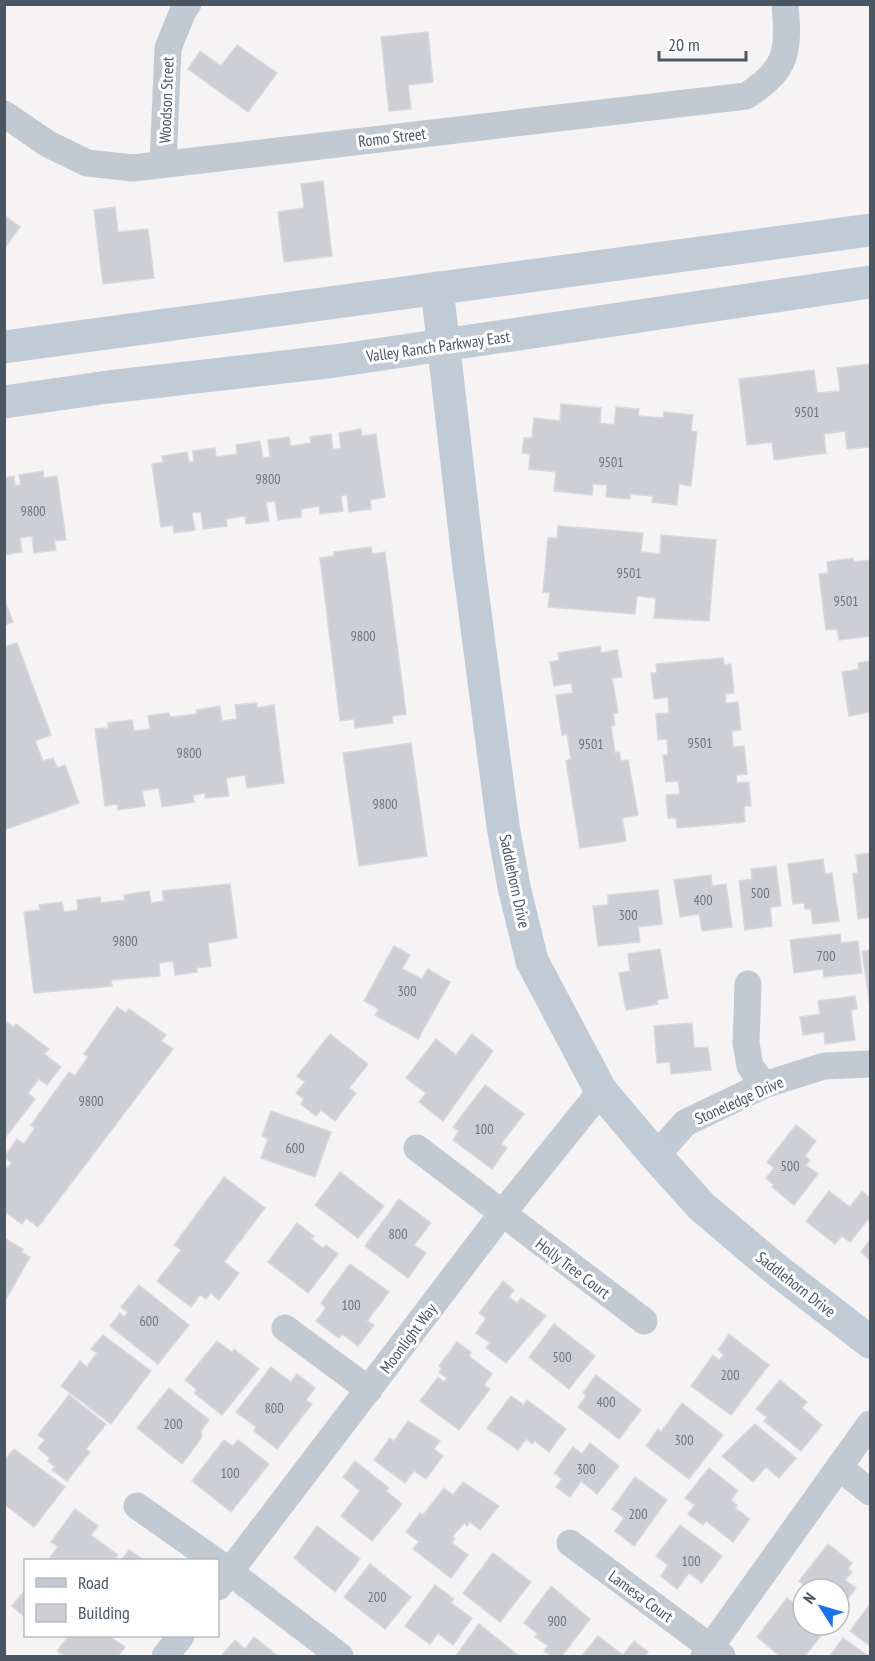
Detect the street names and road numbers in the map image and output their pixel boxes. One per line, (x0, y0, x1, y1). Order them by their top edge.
street label: Woodson Street (154, 56, 178, 144)
street label: Romo Street (357, 123, 427, 151)
street label: Valley Ranch Parkway East (364, 326, 512, 366)
street label: Saddlehorn Drive (495, 832, 535, 930)
street label: Stoneledge Drive (692, 1072, 786, 1128)
street label: Holly Tree Court (532, 1234, 615, 1303)
street label: Saddlehorn Drive (752, 1247, 840, 1321)
street label: Moonlight Way (375, 1299, 441, 1377)
street label: Lamesa Court (605, 1566, 678, 1626)

